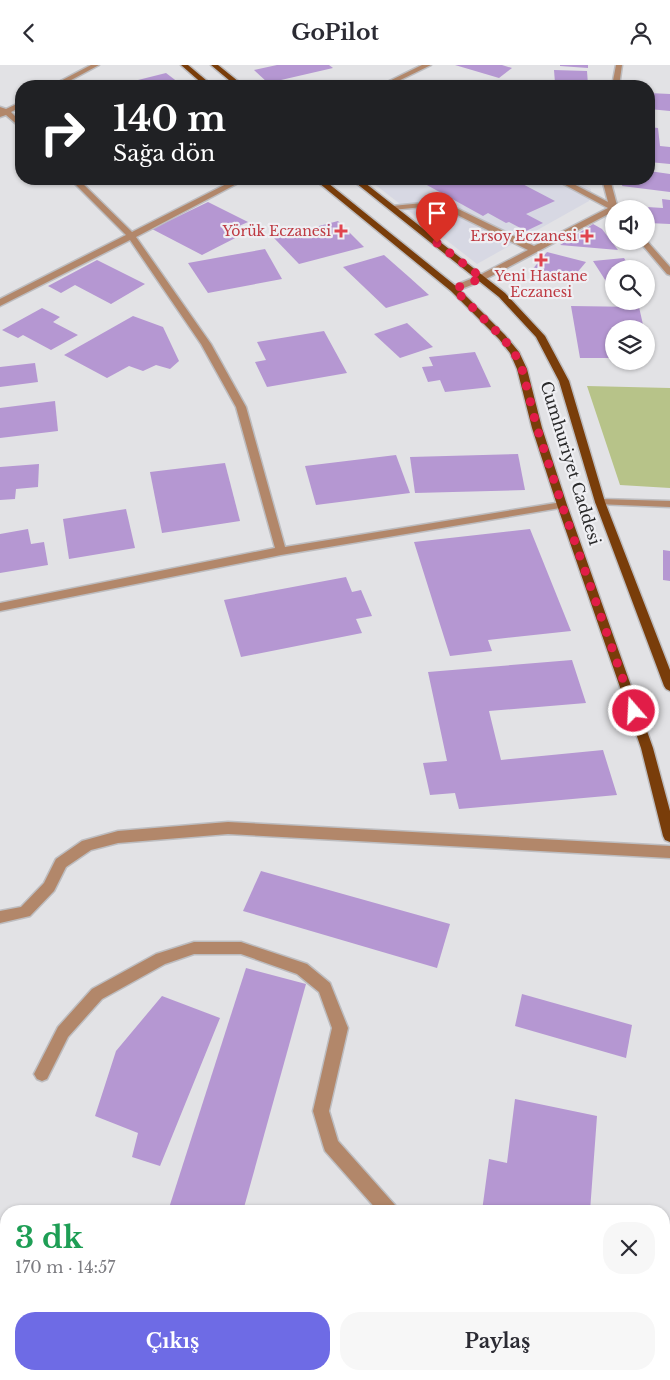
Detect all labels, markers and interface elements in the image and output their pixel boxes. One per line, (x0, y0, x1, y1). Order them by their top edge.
icon: back (15, 19, 43, 47)
text: GoPilot (291, 19, 379, 46)
icon: person (627, 19, 655, 47)
text: 140 m (113, 97, 226, 140)
icon: right (30, 100, 95, 165)
text: Sağa dön (113, 140, 215, 167)
pin (416, 192, 458, 243)
icon: arrive (423, 199, 451, 227)
map controls (605, 200, 655, 370)
button: sound (605, 200, 655, 250)
place label: Yörük Eczanesi (221, 222, 331, 240)
marker: Yörük Eczanesi (335, 225, 347, 237)
place label: Ersoy Eczanesi (470, 227, 577, 245)
marker: Ersoy Eczanesi (581, 230, 593, 242)
marker: Yeni Hastane Eczanesi (535, 254, 547, 266)
button: search (605, 260, 655, 310)
place label: Yeni Hastane Eczanesi (493, 267, 588, 301)
button: layers (605, 320, 655, 370)
street label: Cumhuriyet Caddesi (537, 379, 606, 548)
position arrow (607, 684, 659, 736)
text: 3 dk (15, 1219, 83, 1256)
button: close (603, 1222, 655, 1274)
text: 170 m · 14:57 (15, 1257, 115, 1277)
button: Çıkış (15, 1312, 330, 1370)
button: Paylaş (340, 1312, 655, 1370)

